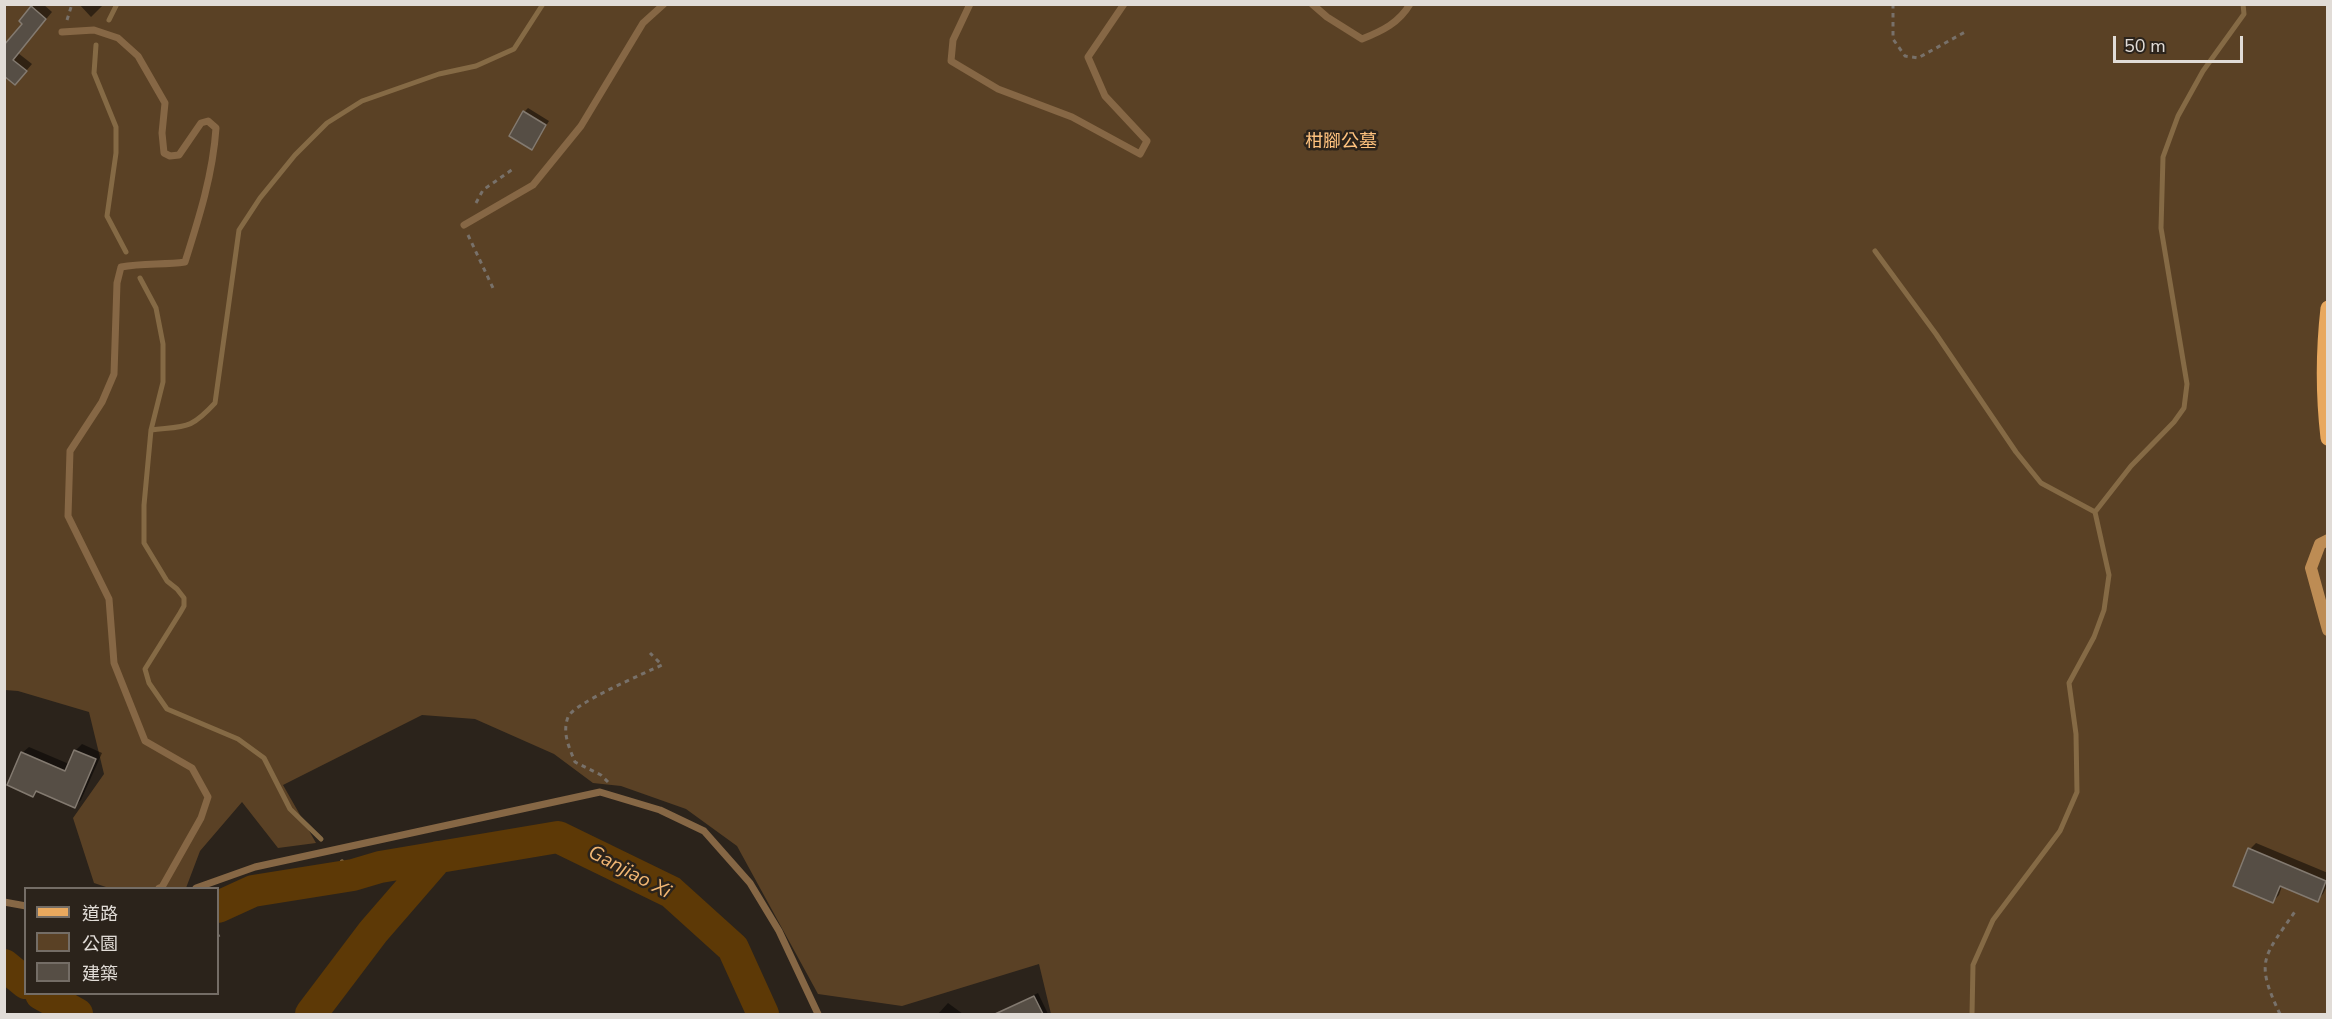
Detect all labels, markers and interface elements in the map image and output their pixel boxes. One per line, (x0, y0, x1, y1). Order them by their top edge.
scale bar (2116, 24, 2246, 62)
text: 50 m (2124, 34, 2166, 58)
park label: 柑腳公墓 (1305, 132, 1377, 154)
water label: Ganjiao Xi (583, 841, 675, 905)
legend (24, 887, 219, 995)
text: 道路 (82, 902, 118, 926)
text: 公園 (82, 932, 118, 956)
text: 建築 (82, 962, 118, 986)

